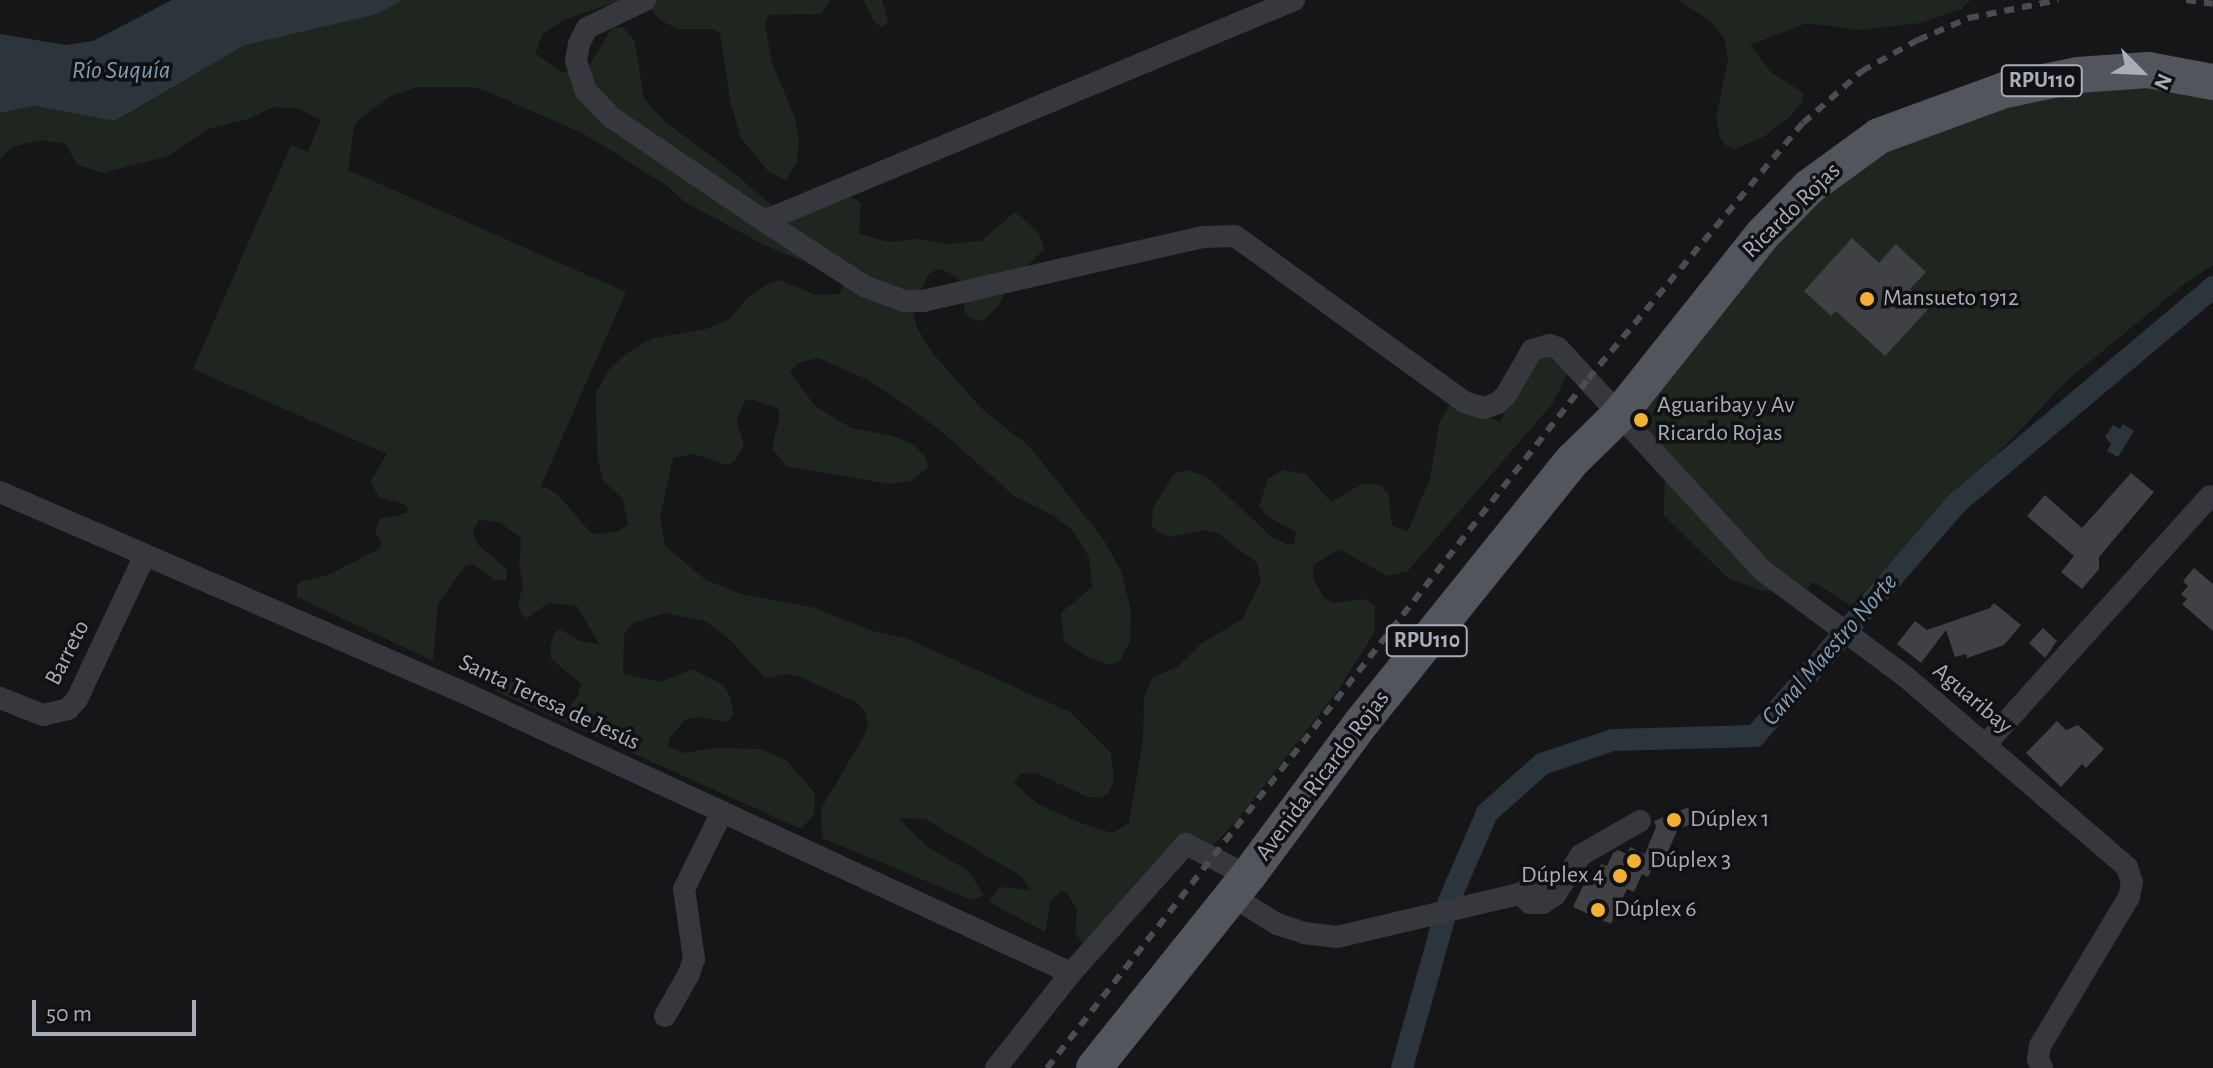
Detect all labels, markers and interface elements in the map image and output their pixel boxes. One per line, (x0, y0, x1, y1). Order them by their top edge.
north arrow (2101, 32, 2181, 112)
water label: Río Suquía (72, 55, 170, 87)
road number: RPU110 (2000, 63, 2084, 99)
text: N (2150, 70, 2176, 93)
street label: Ricardo Rojas (1737, 157, 1847, 265)
place label: Mansueto 1912 (1883, 285, 2019, 313)
marker: Mansueto 1912 (1858, 290, 1876, 308)
place label: Aguaribay y Av Ricardo Rojas (1657, 392, 1794, 448)
marker: Aguaribay y Av Ricardo Rojas (1632, 411, 1650, 429)
water label: Canal Maestro Norte (1755, 568, 1905, 732)
street label: Barreto (39, 616, 97, 690)
road number: RPU110 (1385, 623, 1469, 659)
street label: Santa Teresa de Jesús (454, 648, 644, 758)
street label: Aguaribay (1926, 657, 2018, 741)
street label: Avenida Ricardo Rojas (1250, 685, 1396, 867)
place label: Dúplex 1 (1690, 806, 1770, 834)
marker: Dúplex 1 (1665, 811, 1683, 829)
place label: Dúplex 3 (1650, 847, 1731, 875)
marker: Dúplex 3 (1625, 852, 1643, 870)
place label: Dúplex 4 (1521, 862, 1604, 890)
marker: Dúplex 4 (1611, 867, 1629, 885)
place label: Dúplex 6 (1614, 896, 1697, 924)
marker: Dúplex 6 (1589, 901, 1607, 919)
scale bar (36, 984, 200, 1034)
text: 50 m (46, 1002, 92, 1026)

